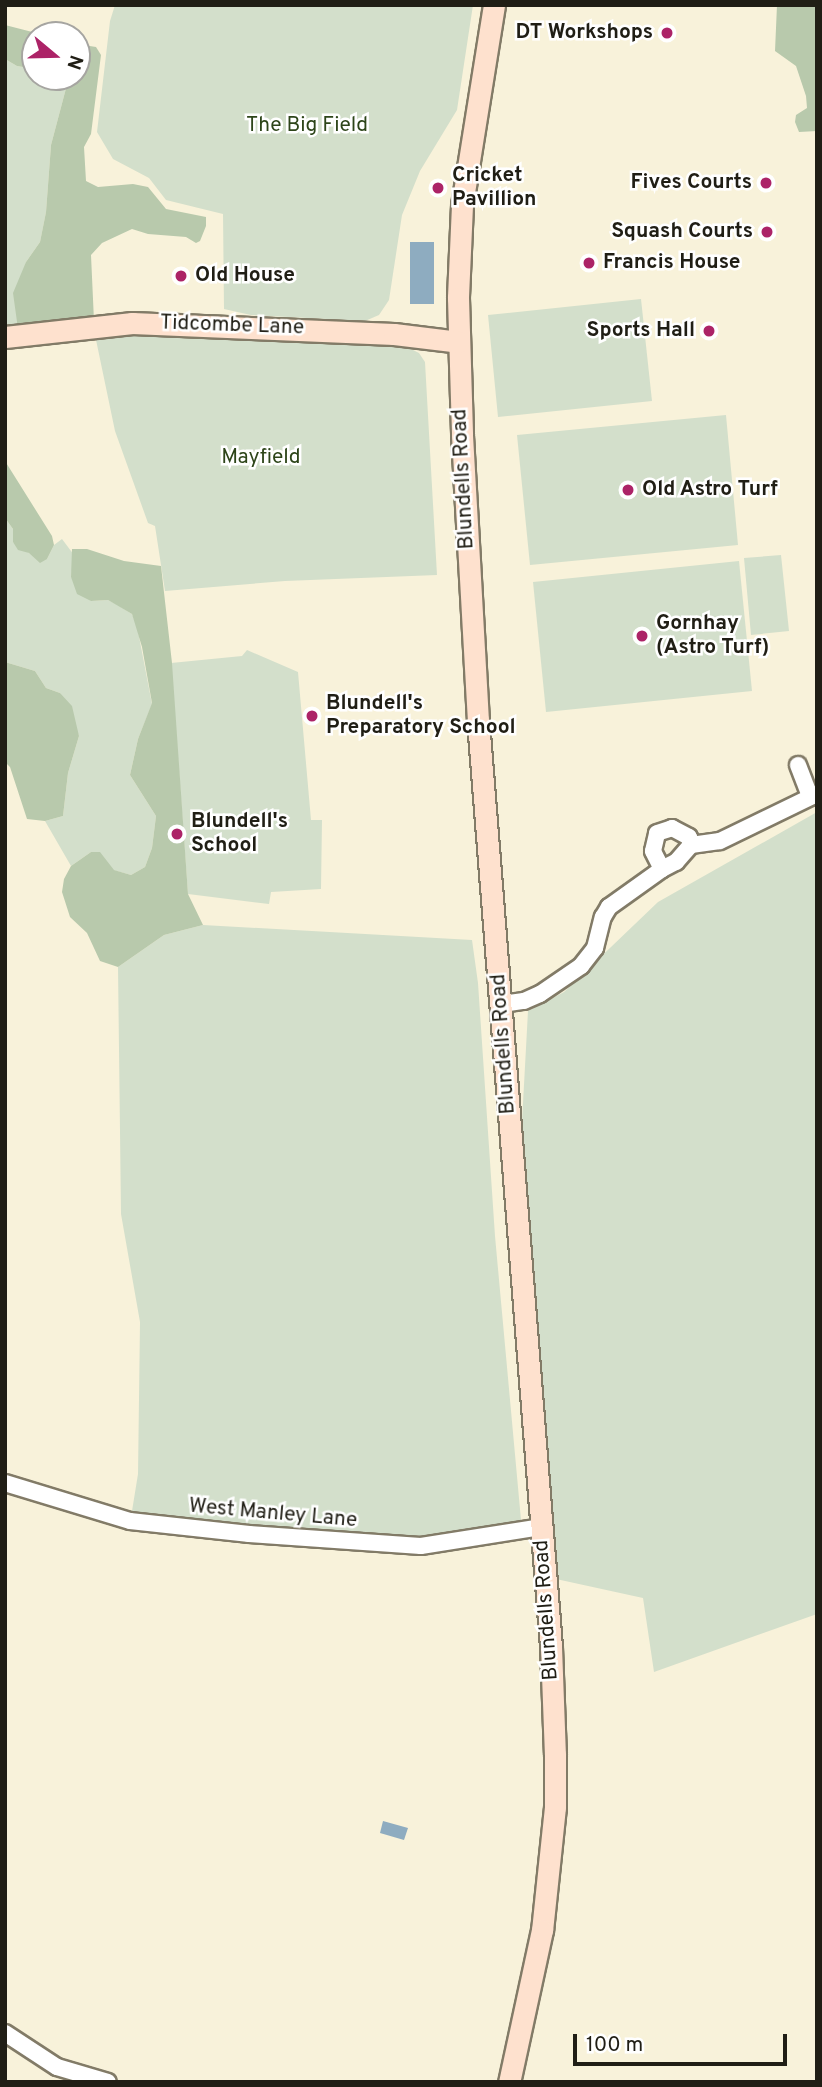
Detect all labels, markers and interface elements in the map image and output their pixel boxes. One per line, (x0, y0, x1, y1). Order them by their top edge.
place label: DT Workshops (515, 20, 653, 46)
north arrow (21, 21, 91, 91)
marker: DT Workshops (659, 25, 675, 41)
text: N (60, 52, 88, 73)
park label: The Big Field (246, 113, 368, 139)
place label: Cricket Pavillion (452, 163, 536, 213)
place label: Fives Courts (631, 170, 752, 196)
marker: Fives Courts (758, 175, 774, 191)
marker: Cricket Pavillion (430, 180, 446, 196)
place label: Squash Courts (611, 219, 753, 245)
marker: Squash Courts (759, 224, 775, 240)
place label: Francis House (603, 250, 741, 276)
marker: Francis House (581, 255, 597, 271)
place label: Old House (195, 263, 295, 289)
marker: Old House (173, 268, 189, 284)
street label: Tidcombe Lane (159, 311, 305, 341)
place label: Sports Hall (587, 318, 695, 344)
marker: Sports Hall (701, 323, 717, 339)
street label: Blundells Road (448, 408, 480, 550)
park label: Mayfield (221, 445, 301, 471)
place label: Old Astro Turf (642, 477, 779, 503)
marker: Old Astro Turf (620, 482, 636, 498)
place label: Gornhay (Astro Turf) (656, 611, 769, 661)
marker: Gornhay (Astro Turf) (634, 628, 650, 644)
place label: Blundell's Preparatory School (326, 691, 516, 741)
marker: Blundell's Preparatory School (304, 708, 320, 724)
place label: Blundell's School (191, 809, 288, 859)
marker: Blundell's School (169, 826, 185, 842)
street label: Blundells Road (487, 973, 521, 1115)
street label: West Manley Lane (188, 1494, 358, 1534)
street label: Blundells Road (530, 1539, 564, 1681)
scale bar (577, 2021, 790, 2064)
text: 100 m (586, 2032, 643, 2059)

